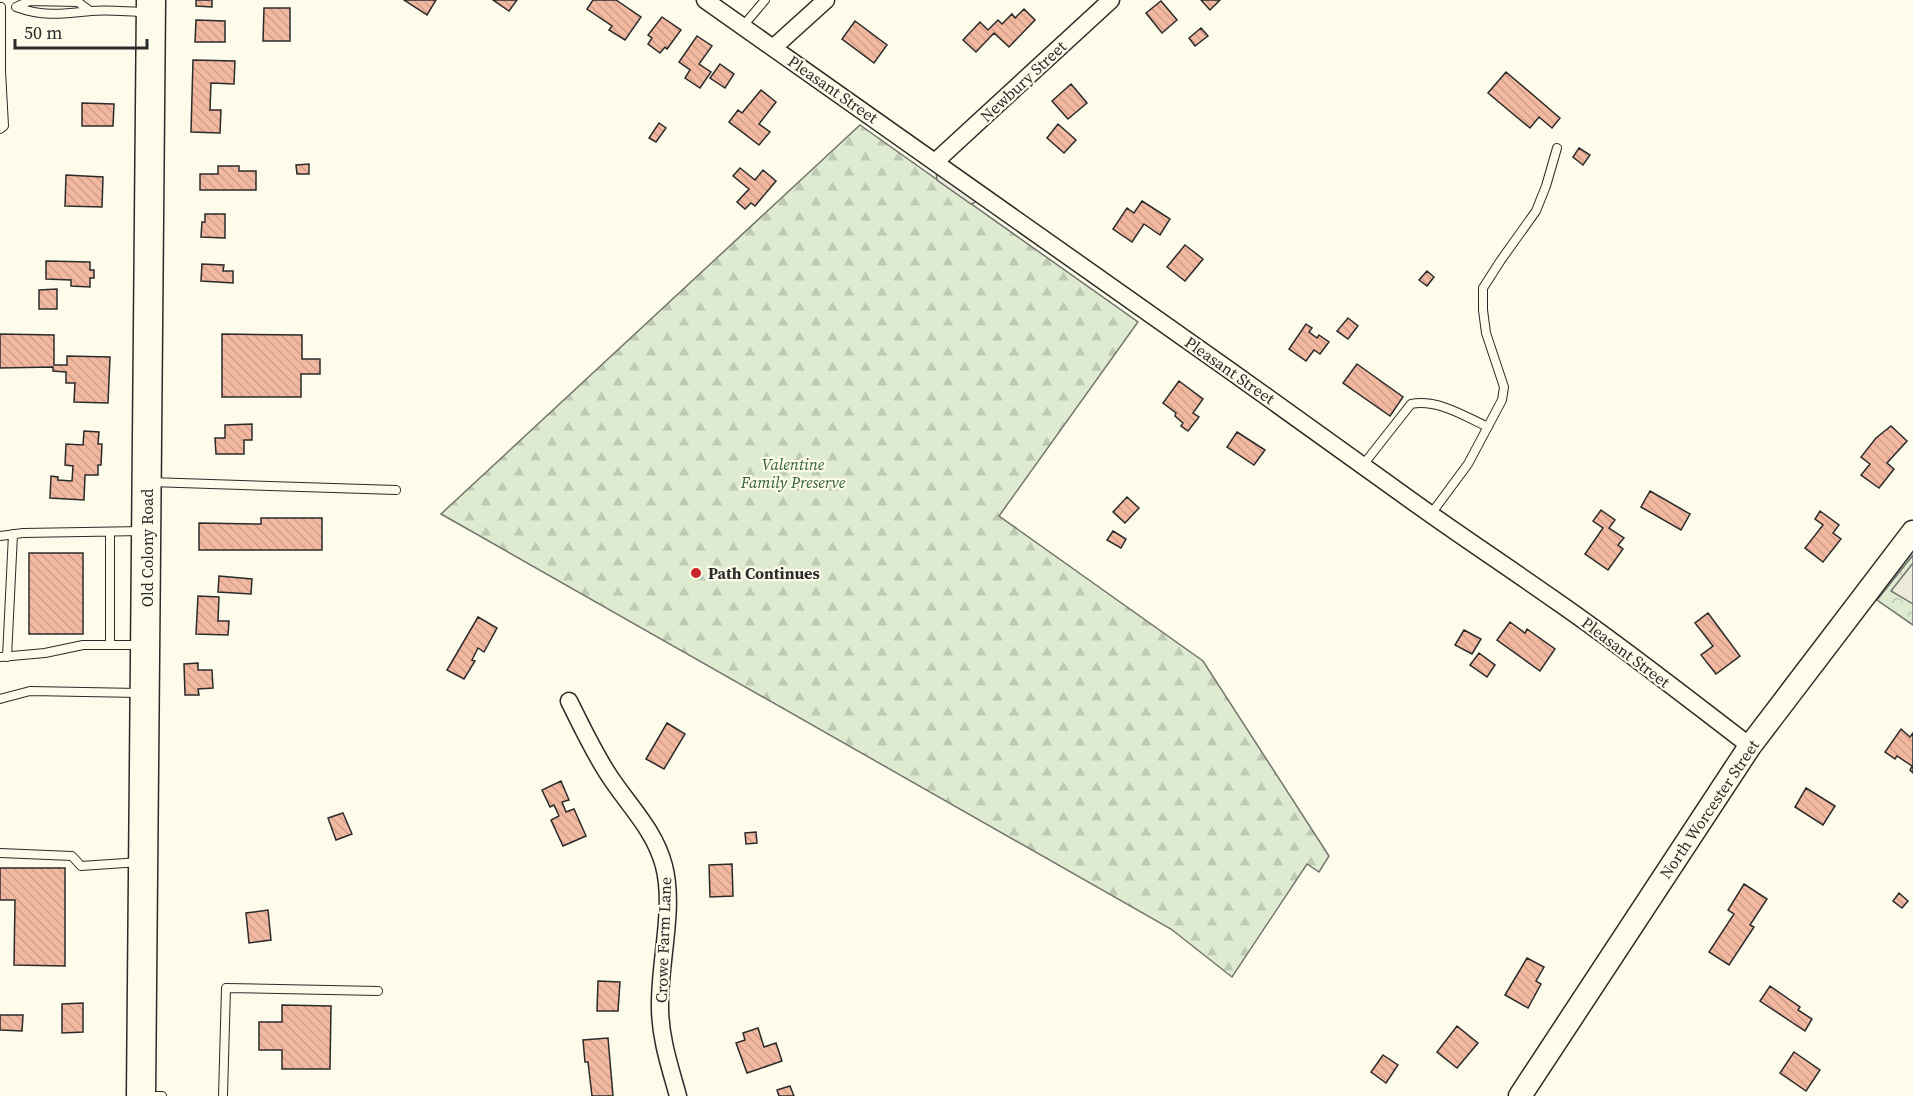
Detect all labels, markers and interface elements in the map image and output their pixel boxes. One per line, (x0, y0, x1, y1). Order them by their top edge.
scale bar (15, 12, 147, 50)
text: 50 m (24, 20, 62, 45)
street label: Newbury Street (975, 35, 1071, 127)
street label: Pleasant Street (784, 50, 883, 129)
street label: Pleasant Street (1181, 331, 1280, 410)
park label: Valentine Family Preserve (740, 453, 846, 493)
street label: Old Colony Road (136, 489, 158, 607)
place label: Path Continues (708, 562, 820, 584)
marker: Path Continues (689, 566, 703, 580)
street label: Pleasant Street (1577, 612, 1675, 693)
street label: North Worcester Street (1654, 735, 1764, 883)
street label: Crowe Farm Lane (650, 876, 676, 1004)

